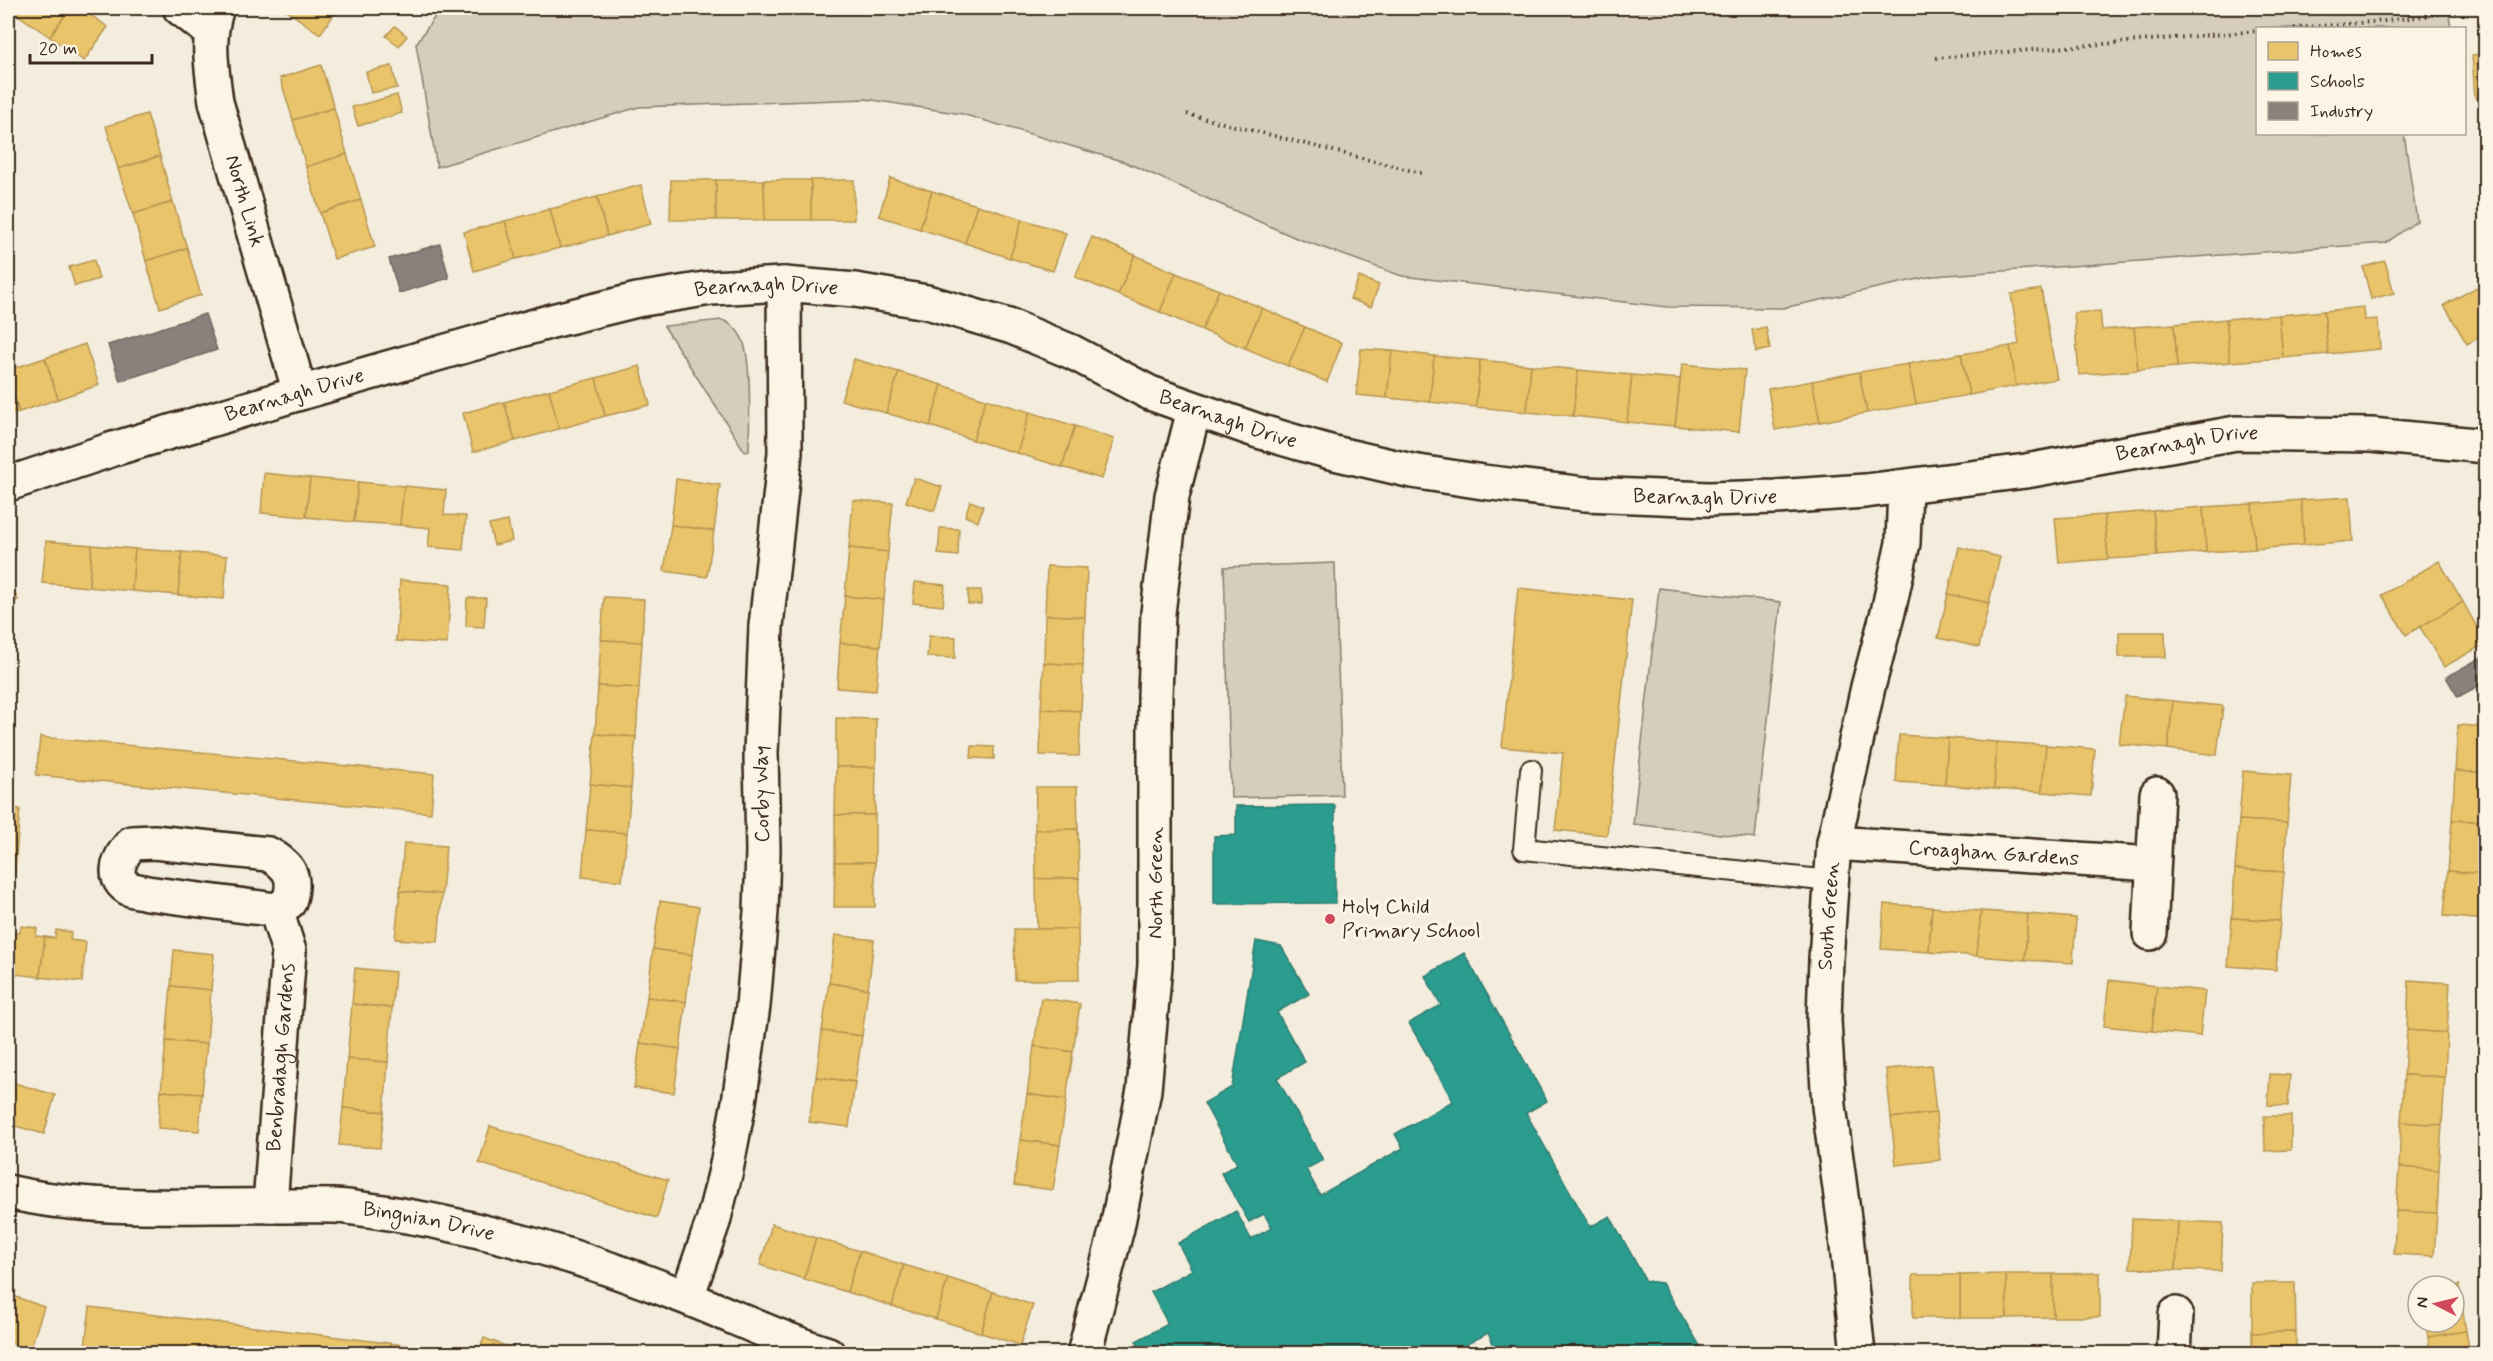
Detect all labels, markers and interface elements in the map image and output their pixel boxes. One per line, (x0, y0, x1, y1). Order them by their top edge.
scale bar (30, 27, 152, 65)
legend (2256, 27, 2466, 135)
text: 20 m (39, 37, 77, 61)
text: Homes (2310, 40, 2362, 64)
text: Schools (2310, 70, 2365, 94)
text: Industry (2310, 100, 2373, 124)
street label: North Link (218, 152, 271, 250)
street label: Bearnagh Drive (692, 270, 840, 304)
street label: Bearnagh Drive (221, 361, 368, 429)
street label: Bearnagh Drive (1155, 383, 1300, 456)
street label: Bearnagh Drive (2114, 419, 2259, 468)
street label: Bearnagh Drive (1632, 482, 1778, 513)
street label: Corby Way (747, 745, 777, 843)
street label: North Green (1142, 827, 1170, 939)
street label: Croaghan Gardens (1907, 834, 2080, 873)
street label: South Green (1812, 860, 1847, 971)
place label: Holy Child Primary School (1342, 893, 1481, 945)
marker: Holy Child Primary School (1323, 912, 1337, 926)
street label: Benbradagh Gardens (260, 962, 302, 1153)
street label: Bingnian Drive (361, 1195, 497, 1248)
north arrow (2406, 1274, 2466, 1334)
text: N (2412, 1296, 2434, 1309)

